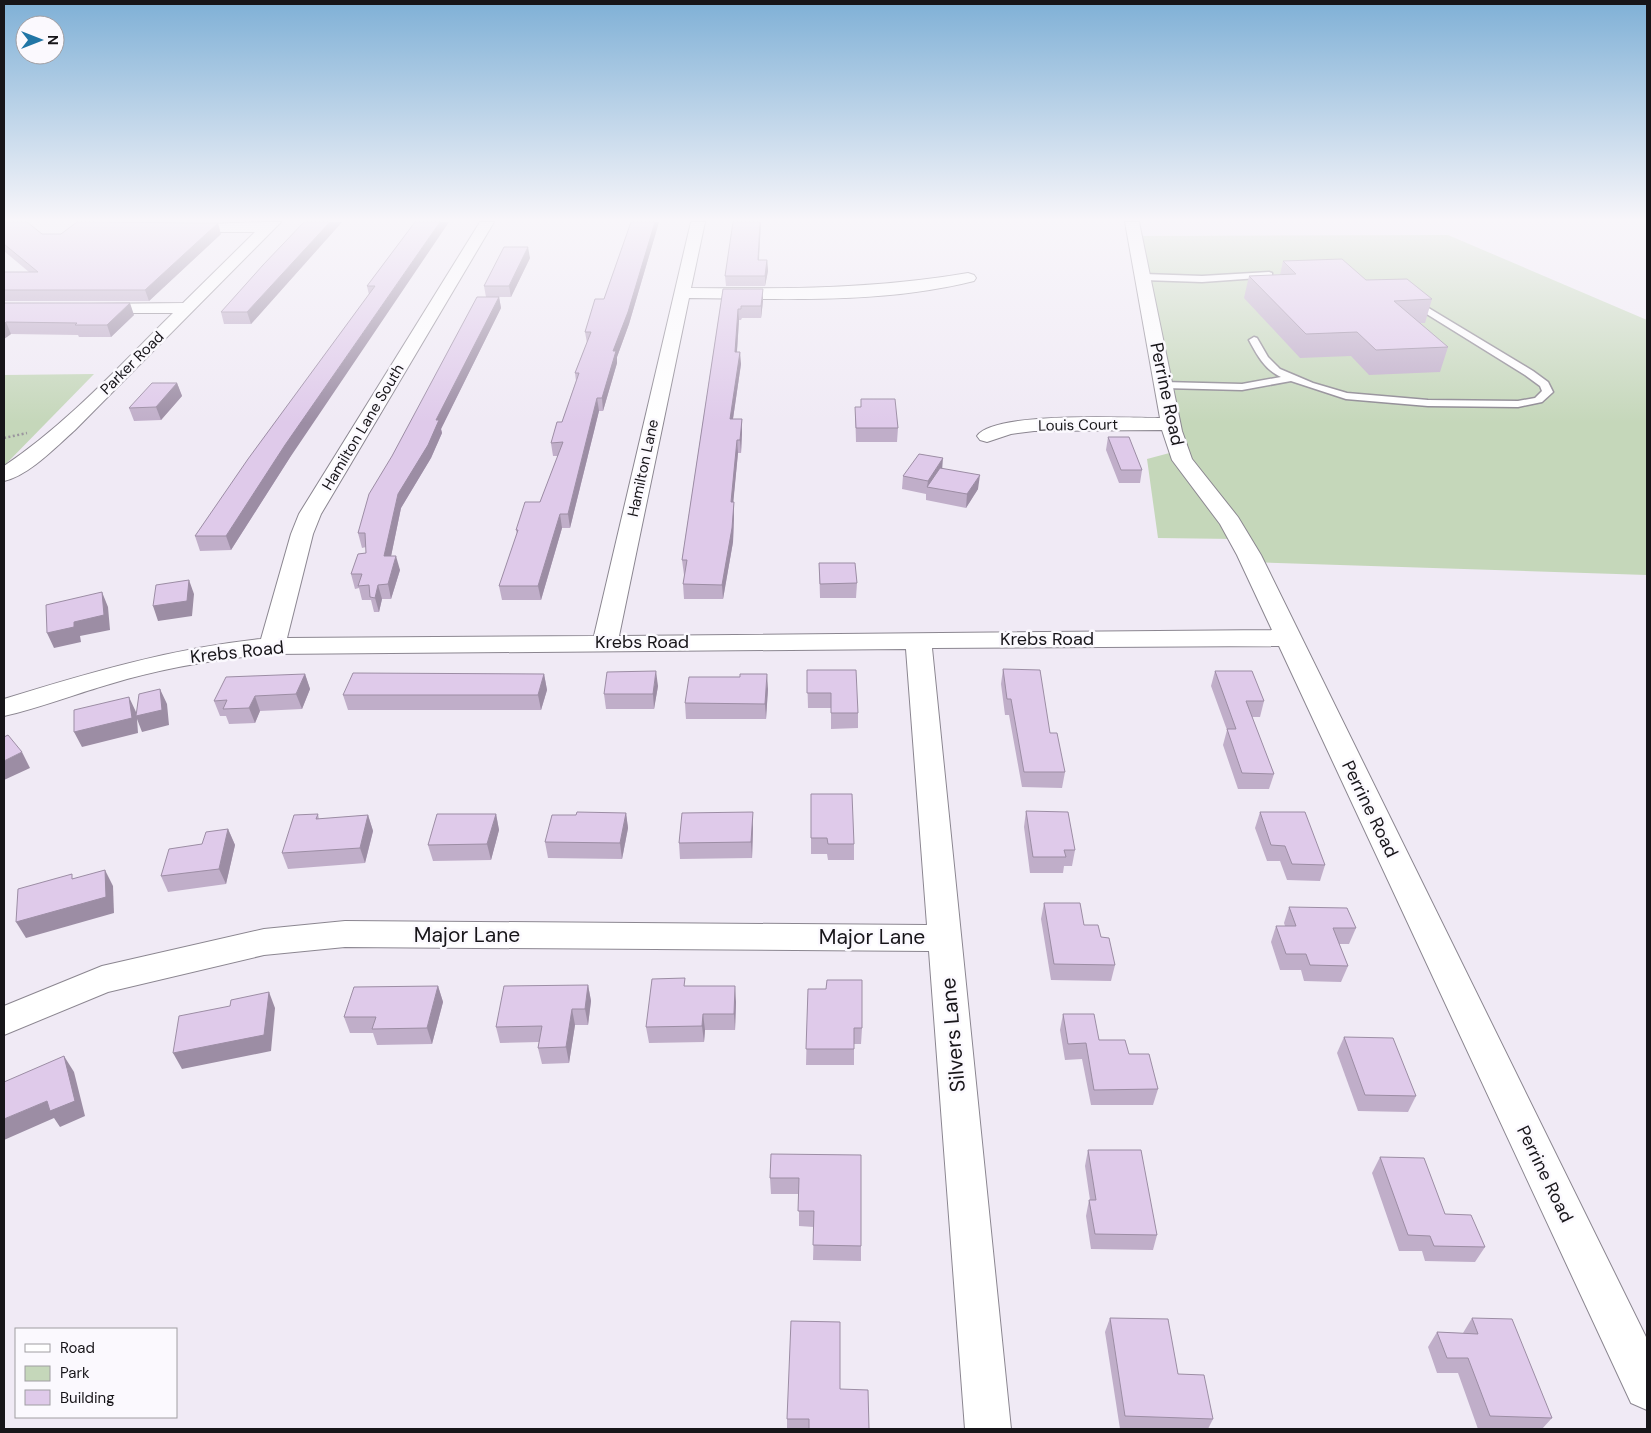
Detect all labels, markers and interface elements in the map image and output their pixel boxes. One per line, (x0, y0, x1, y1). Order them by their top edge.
north arrow (15, 15, 65, 65)
text: N (44, 35, 62, 45)
street label: Parker Road (96, 327, 168, 399)
street label: Perrine Road (1144, 340, 1190, 448)
street label: Hamilton Lane South (317, 360, 409, 494)
street label: Louis Court (1038, 414, 1118, 436)
street label: Hamilton Lane (623, 417, 663, 519)
street label: Krebs Road (1000, 627, 1094, 651)
street label: Krebs Road (595, 630, 689, 654)
street label: Krebs Road (189, 635, 285, 669)
street label: Perrine Road (1336, 757, 1404, 861)
street label: Major Lane (414, 921, 520, 949)
street label: Major Lane (819, 923, 925, 951)
street label: Silvers Lane (934, 977, 972, 1093)
street label: Perrine Road (1511, 1122, 1579, 1226)
legend (15, 1328, 178, 1418)
text: Road (60, 1338, 95, 1358)
text: Park (60, 1363, 90, 1383)
text: Building (60, 1388, 115, 1408)

